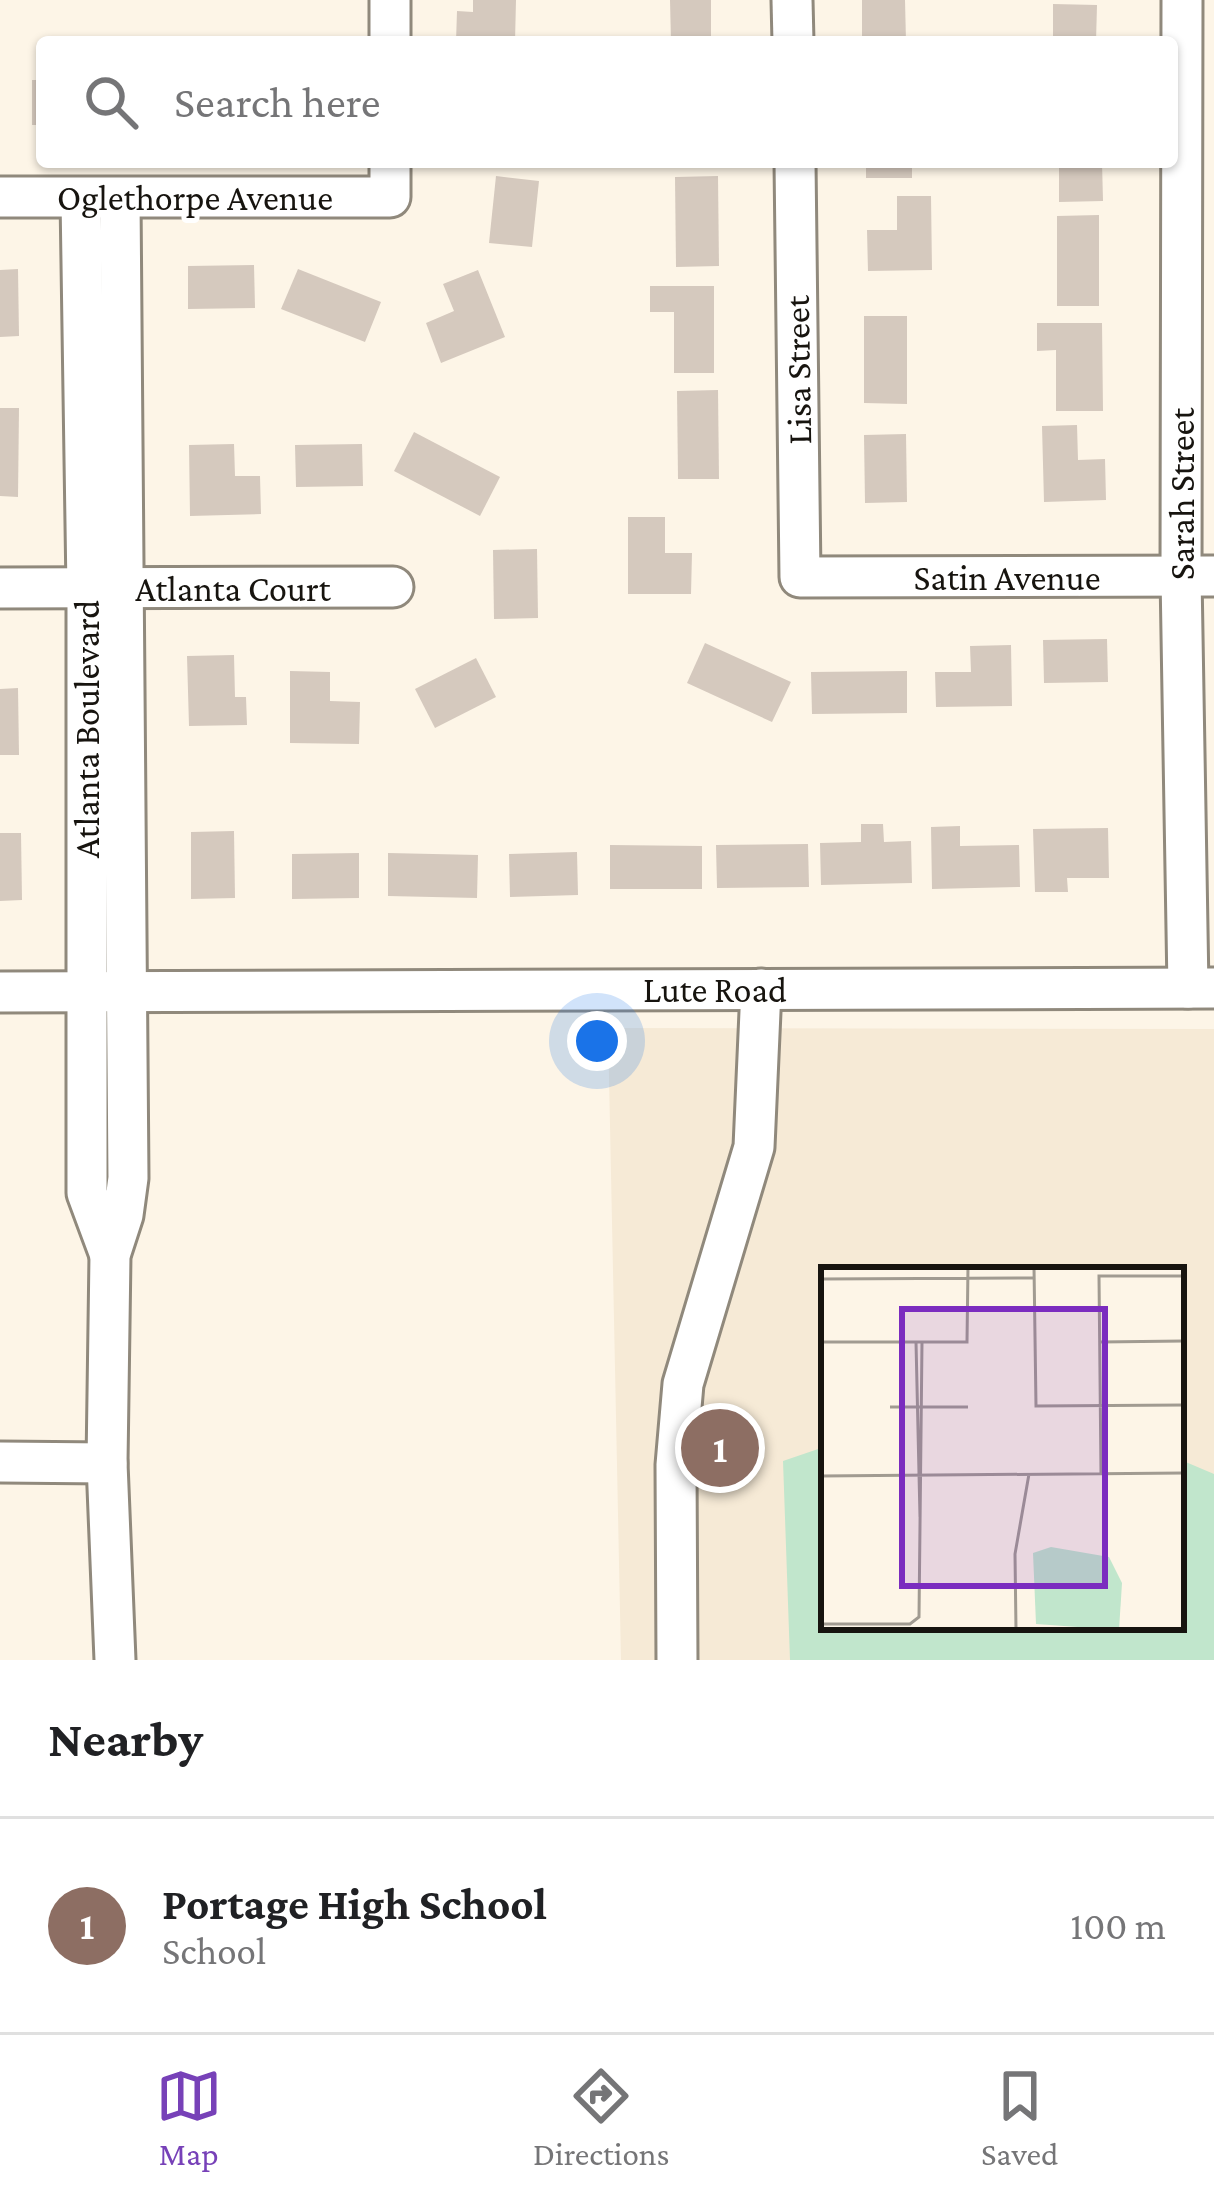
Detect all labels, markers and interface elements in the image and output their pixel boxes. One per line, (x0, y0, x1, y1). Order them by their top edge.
search box (36, 36, 1178, 168)
icon: search (78, 69, 144, 135)
text: Search here (174, 77, 381, 127)
street label: Oglethorpe Avenue (57, 178, 333, 218)
street label: Lisa Street (777, 294, 819, 445)
street label: Sarah Street (1162, 407, 1202, 580)
street label: Satin Avenue (914, 558, 1100, 598)
street label: Atlanta Court (135, 569, 332, 609)
street label: Atlanta Boulevard (67, 600, 107, 858)
street label: Lute Road (643, 970, 787, 1010)
your location (567, 1011, 627, 1071)
inset map (821, 1267, 1184, 1630)
pin: 1 (681, 1403, 759, 1493)
text: Nearby (48, 1710, 203, 1767)
text: Portage High School (162, 1879, 547, 1929)
text: 1 (80, 1904, 94, 1947)
text: 100 m (1070, 1904, 1166, 1947)
text: School (162, 1929, 266, 1972)
tab: Map (156, 2063, 222, 2172)
tab: Directions (533, 2063, 670, 2172)
tab: Saved (981, 2063, 1058, 2172)

